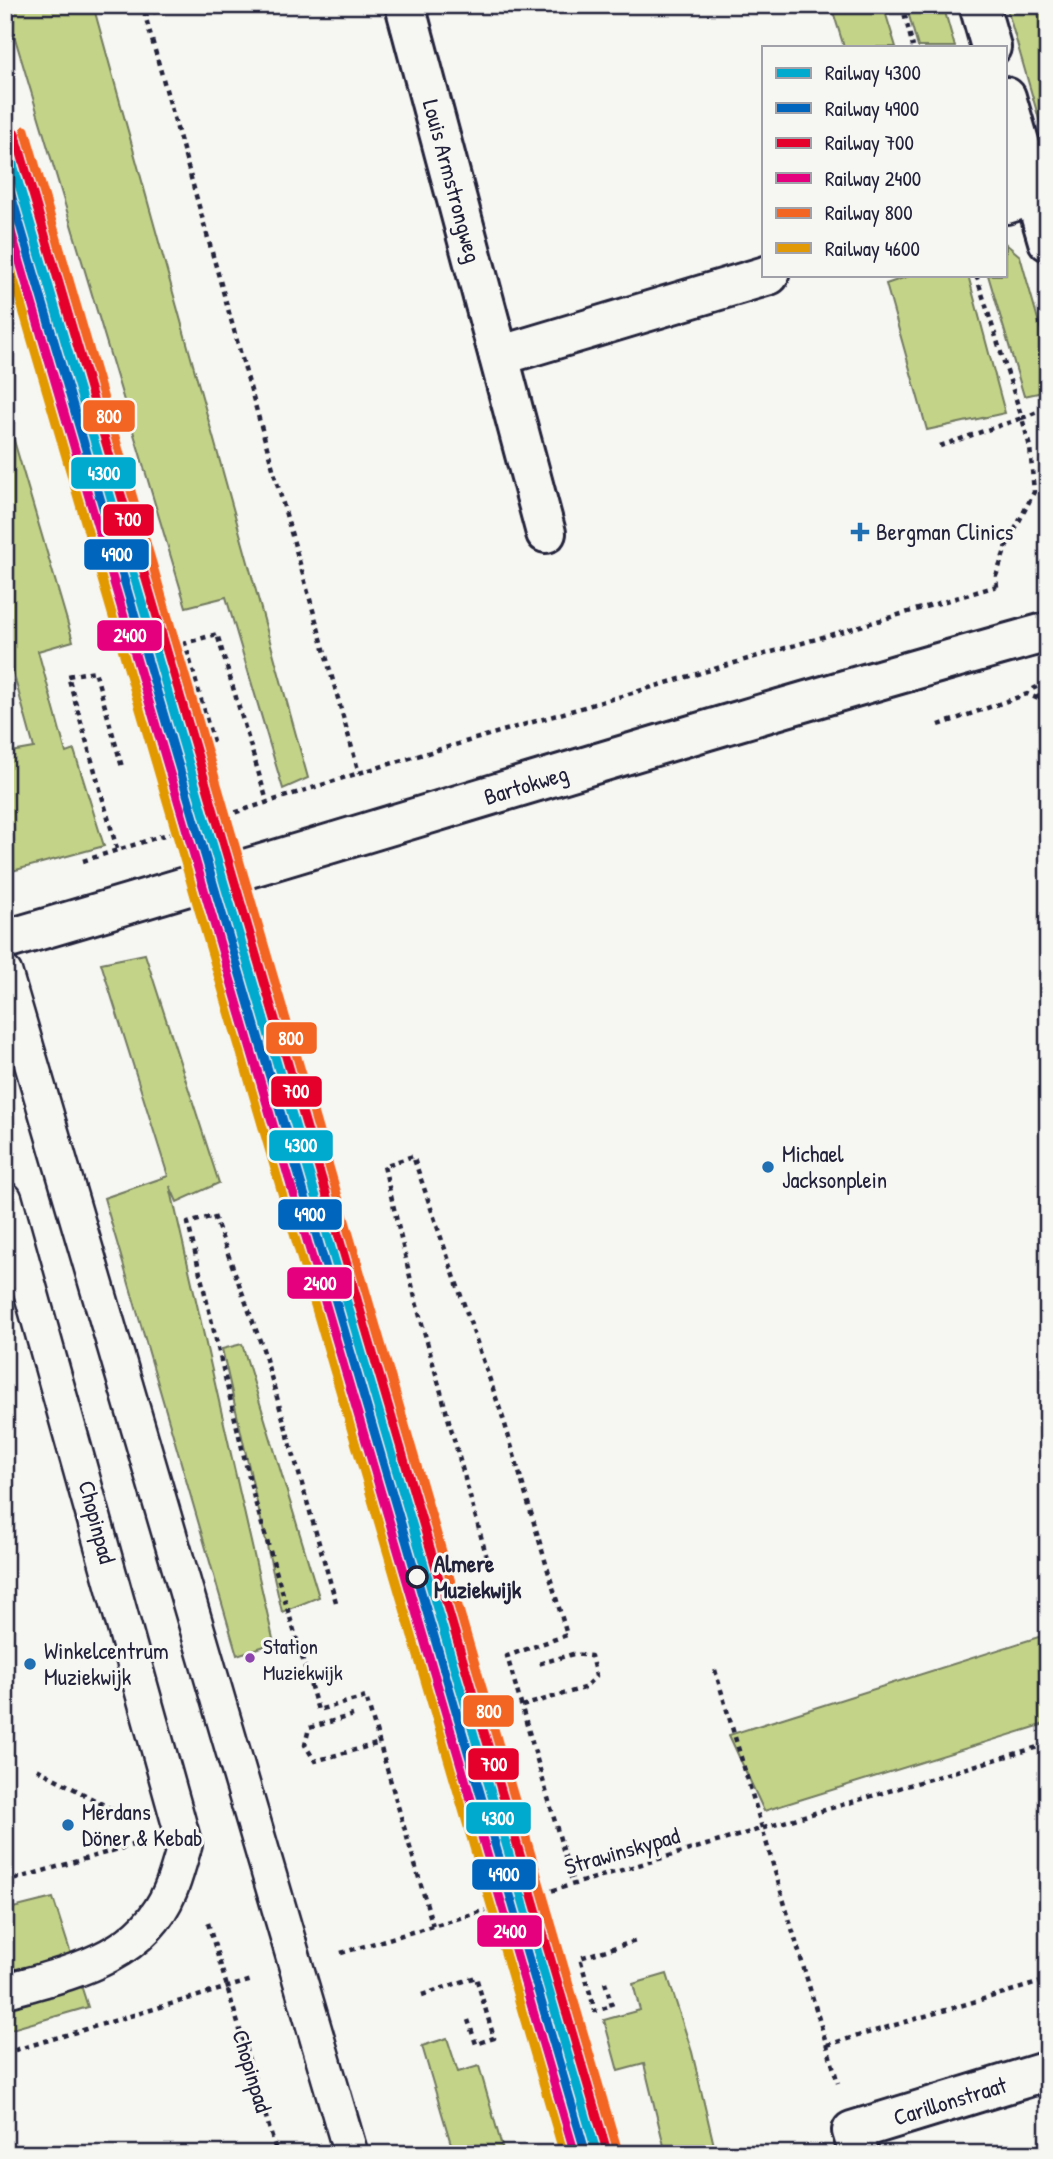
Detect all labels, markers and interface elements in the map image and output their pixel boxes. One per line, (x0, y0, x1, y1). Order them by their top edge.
legend (762, 46, 1007, 276)
text: Railway 4300 (825, 58, 921, 87)
text: Railway 4900 (825, 94, 919, 123)
street label: Louis Armstrongweg (416, 96, 489, 266)
text: Railway 700 (825, 128, 914, 157)
text: Railway 2400 (825, 164, 921, 193)
text: Railway 800 (825, 198, 913, 227)
text: Railway 4600 (825, 234, 920, 263)
line badge: 800 (82, 399, 136, 433)
text: 800 (96, 403, 122, 429)
line badge: 4300 (70, 456, 137, 490)
text: 4300 (88, 460, 121, 486)
line badge: 700 (102, 503, 155, 537)
text: 700 (114, 506, 142, 532)
place label: Bergman Clinics (876, 516, 1014, 547)
marker: Bergman Clinics (850, 522, 870, 542)
line badge: 4900 (83, 538, 150, 571)
text: 4900 (101, 541, 133, 567)
line badge: 2400 (96, 619, 163, 652)
text: 2400 (113, 622, 147, 648)
street label: Bartokweg (480, 757, 572, 812)
line badge: 800 (265, 1021, 318, 1055)
text: 800 (278, 1025, 304, 1051)
line badge: 700 (270, 1075, 323, 1108)
text: 700 (282, 1078, 310, 1104)
line badge: 4300 (268, 1129, 334, 1162)
text: 4300 (285, 1132, 318, 1158)
place label: Michael Jacksonplein (782, 1138, 887, 1195)
marker: Michael Jacksonplein (760, 1159, 776, 1175)
line badge: 4900 (277, 1198, 343, 1231)
text: 4900 (294, 1201, 326, 1227)
line badge: 2400 (286, 1266, 353, 1300)
text: 2400 (303, 1270, 337, 1296)
street label: Chopinpad (72, 1477, 123, 1567)
place label: Almere Muziekwijk (434, 1548, 522, 1605)
marker: Almere Muziekwijk (406, 1566, 428, 1588)
place label: Station Muziekwijk (263, 1632, 343, 1687)
place label: Winkelcentrum Muziekwijk (44, 1635, 169, 1692)
marker: Station Muziekwijk (243, 1651, 257, 1665)
marker: Winkelcentrum Muziekwijk (22, 1656, 38, 1672)
line badge: 800 (462, 1694, 515, 1728)
text: 800 (476, 1698, 502, 1724)
line badge: 700 (467, 1747, 520, 1781)
text: 700 (480, 1751, 508, 1777)
place label: Merdans Döner & Kebab (82, 1796, 203, 1853)
line badge: 4300 (465, 1801, 532, 1835)
text: 4300 (482, 1805, 515, 1831)
marker: Merdans Döner & Kebab (60, 1817, 76, 1833)
street label: Strawinskypad (561, 1819, 683, 1882)
line badge: 4900 (471, 1858, 537, 1891)
text: 4900 (488, 1861, 520, 1887)
line badge: 2400 (476, 1914, 543, 1948)
text: 2400 (493, 1918, 527, 1944)
street label: Chopinpad (225, 2026, 280, 2116)
street label: Carillonstraat (889, 2068, 1011, 2132)

